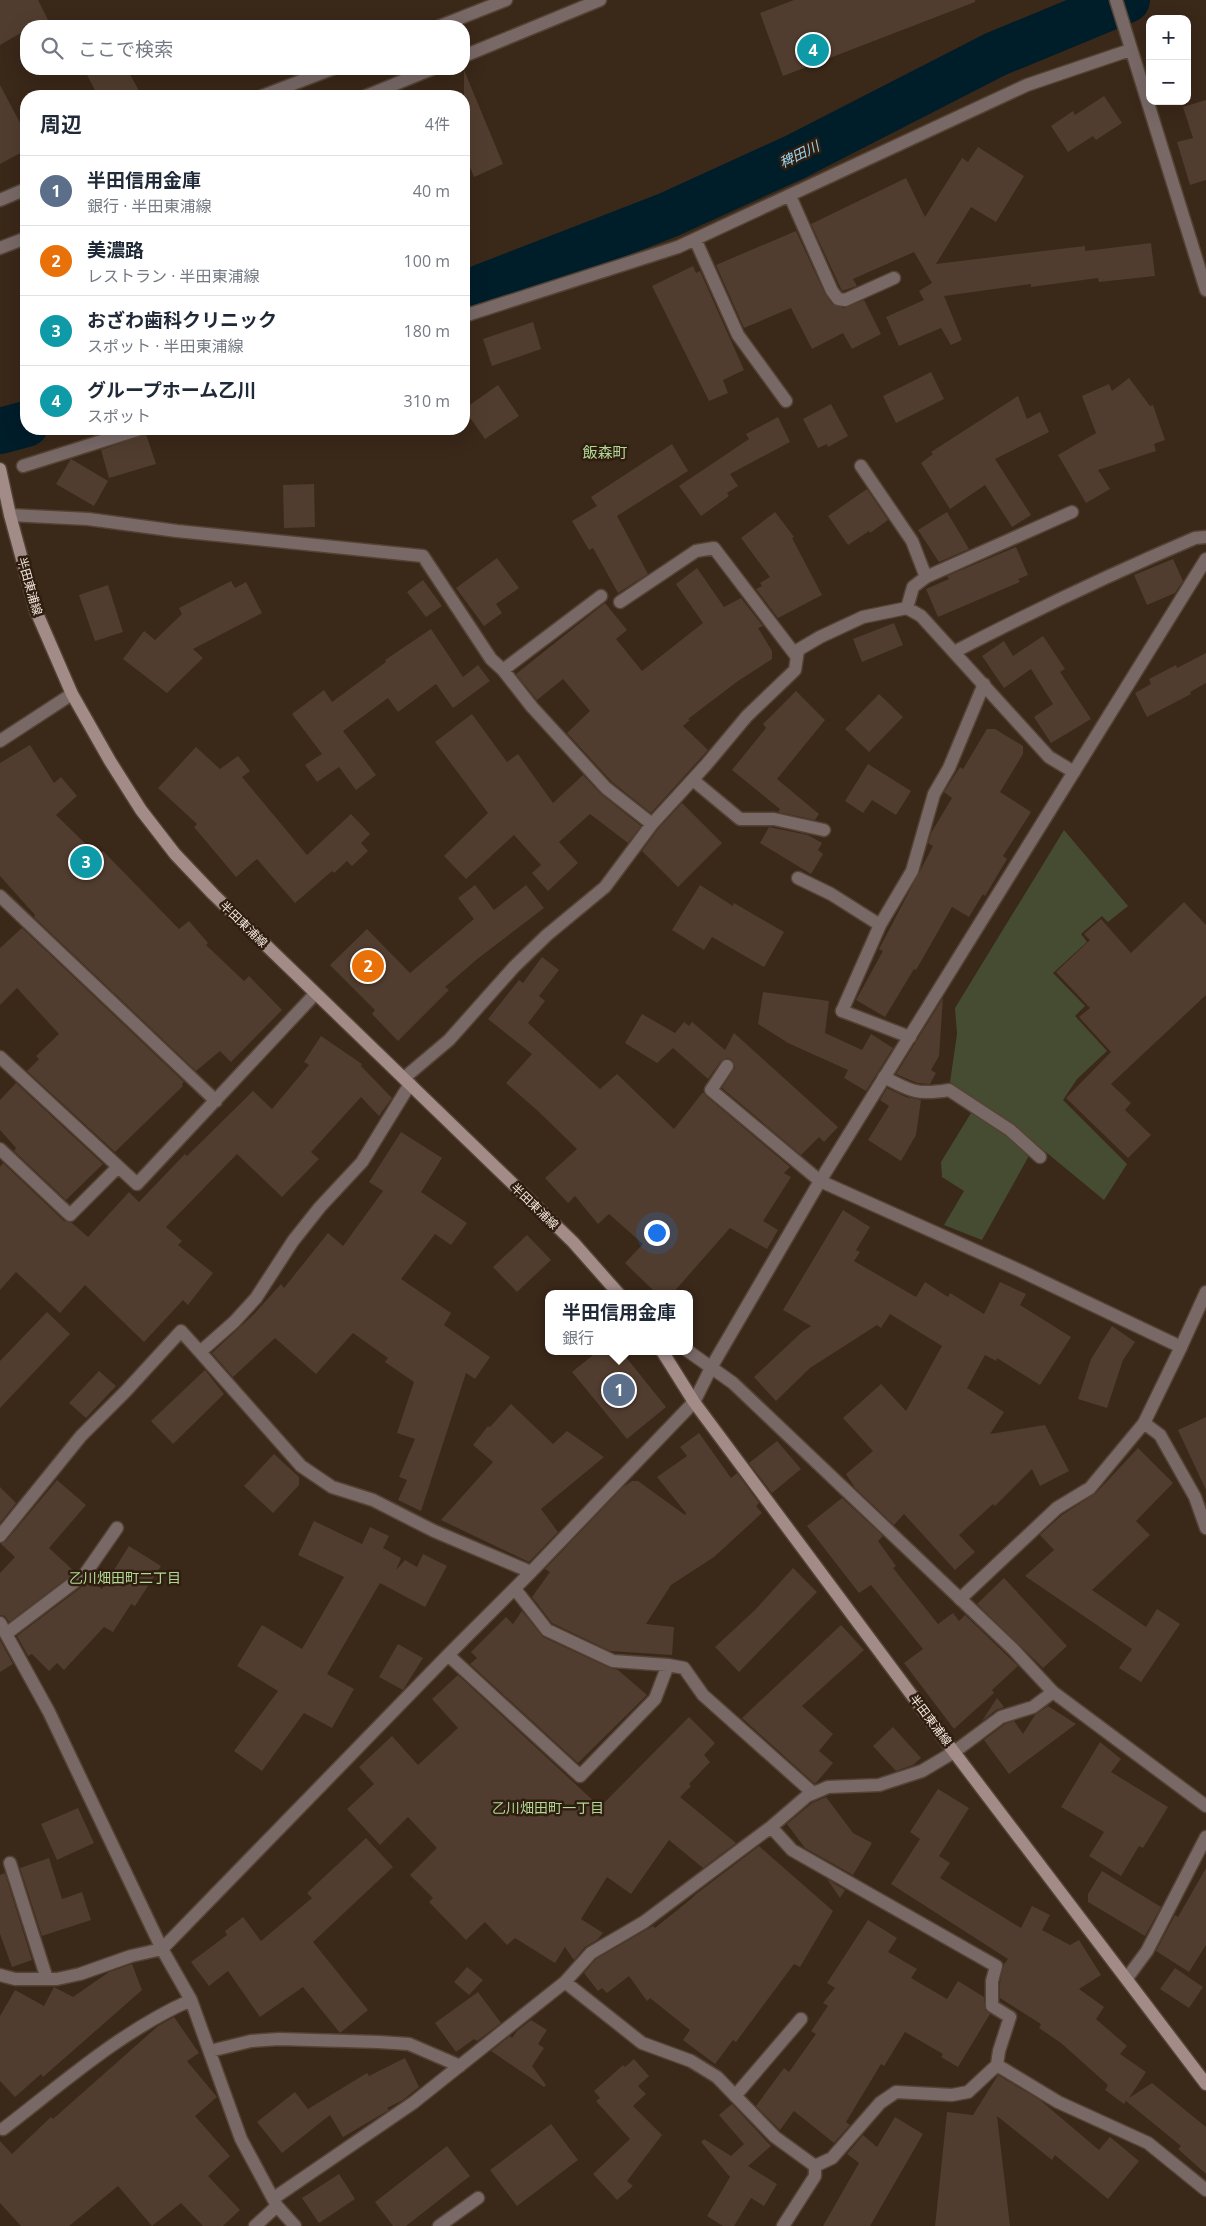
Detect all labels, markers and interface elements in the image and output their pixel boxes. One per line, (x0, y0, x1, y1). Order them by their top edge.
map controls (1146, 15, 1191, 105)
button: + (1146, 15, 1191, 60)
search box (20, 20, 470, 75)
pin: 4 (797, 31, 829, 69)
icon: search (38, 34, 66, 62)
text: ここで検索 (78, 36, 173, 62)
button: − (1146, 60, 1191, 105)
text: 周辺 (40, 110, 82, 138)
text: 4件 (425, 113, 450, 135)
water label: 稗田川 (776, 135, 824, 172)
text: 半田信用金庫 (87, 167, 201, 193)
text: 1 (51, 180, 61, 202)
text: 40 m (413, 180, 450, 202)
text: 銀行 · 半田東浦線 (87, 195, 212, 217)
text: 美濃路 (87, 237, 144, 263)
text: 2 (51, 250, 61, 272)
text: 100 m (404, 250, 450, 272)
text: レストラン · 半田東浦線 (87, 265, 260, 287)
text: おざわ歯科クリニック (87, 307, 277, 333)
text: 3 (51, 320, 61, 342)
text: 180 m (404, 320, 450, 342)
text: スポット · 半田東浦線 (87, 335, 244, 357)
text: グループホーム乙川 (87, 377, 256, 403)
text: 4 (51, 390, 61, 412)
text: 310 m (404, 390, 450, 412)
text: スポット (87, 405, 151, 427)
district label: 飯森町 (582, 442, 628, 462)
street label: 半田東浦線 (14, 555, 46, 617)
pin: 3 (70, 843, 102, 881)
street label: 半田東浦線 (217, 897, 271, 951)
pin: 2 (352, 947, 384, 985)
street label: 半田東浦線 (508, 1179, 562, 1233)
your location (644, 1220, 670, 1246)
popup (545, 1290, 693, 1355)
text: 半田信用金庫 (562, 1299, 676, 1325)
text: 銀行 (562, 1327, 594, 1349)
pin: 1 (603, 1371, 635, 1409)
district label: 乙川畑田町二丁目 (69, 1568, 181, 1587)
street label: 半田東浦線 (906, 1691, 956, 1749)
district label: 乙川畑田町一丁目 (492, 1798, 604, 1817)

